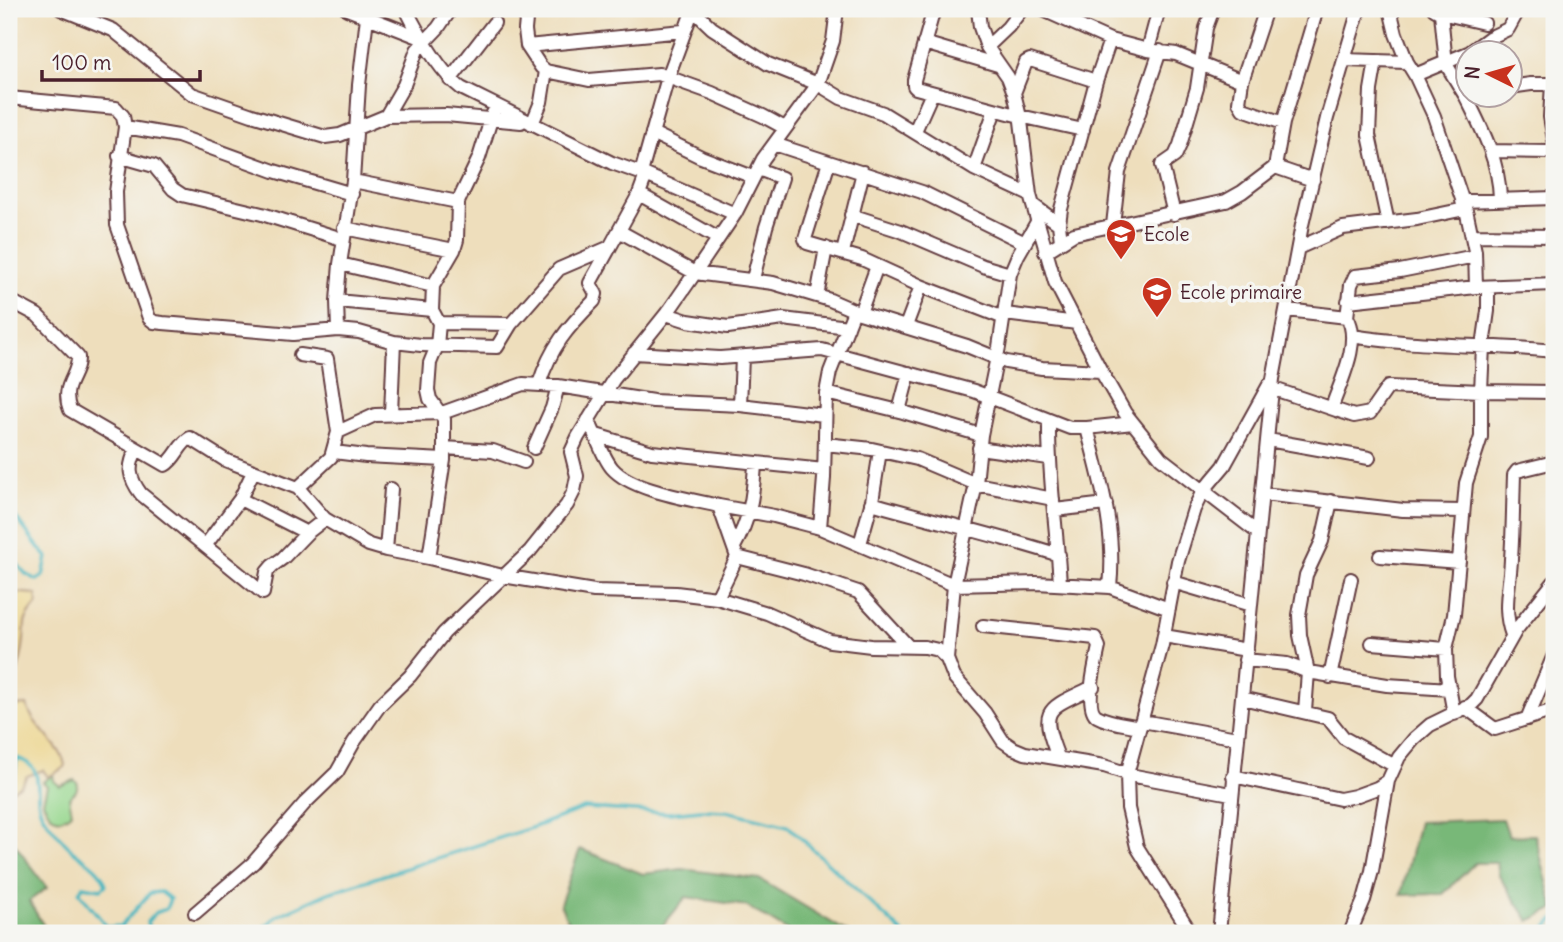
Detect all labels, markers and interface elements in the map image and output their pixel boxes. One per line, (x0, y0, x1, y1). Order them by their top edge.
scale bar (42, 38, 200, 82)
north arrow (1454, 38, 1524, 108)
text: 100 m (52, 49, 111, 76)
text: N (1460, 65, 1485, 80)
school or university icon: Ecole (1104, 217, 1138, 261)
place label: Ecole (1144, 222, 1190, 246)
school or university icon: Ecole primaire (1140, 275, 1174, 319)
place label: Ecole primaire (1180, 280, 1302, 304)

